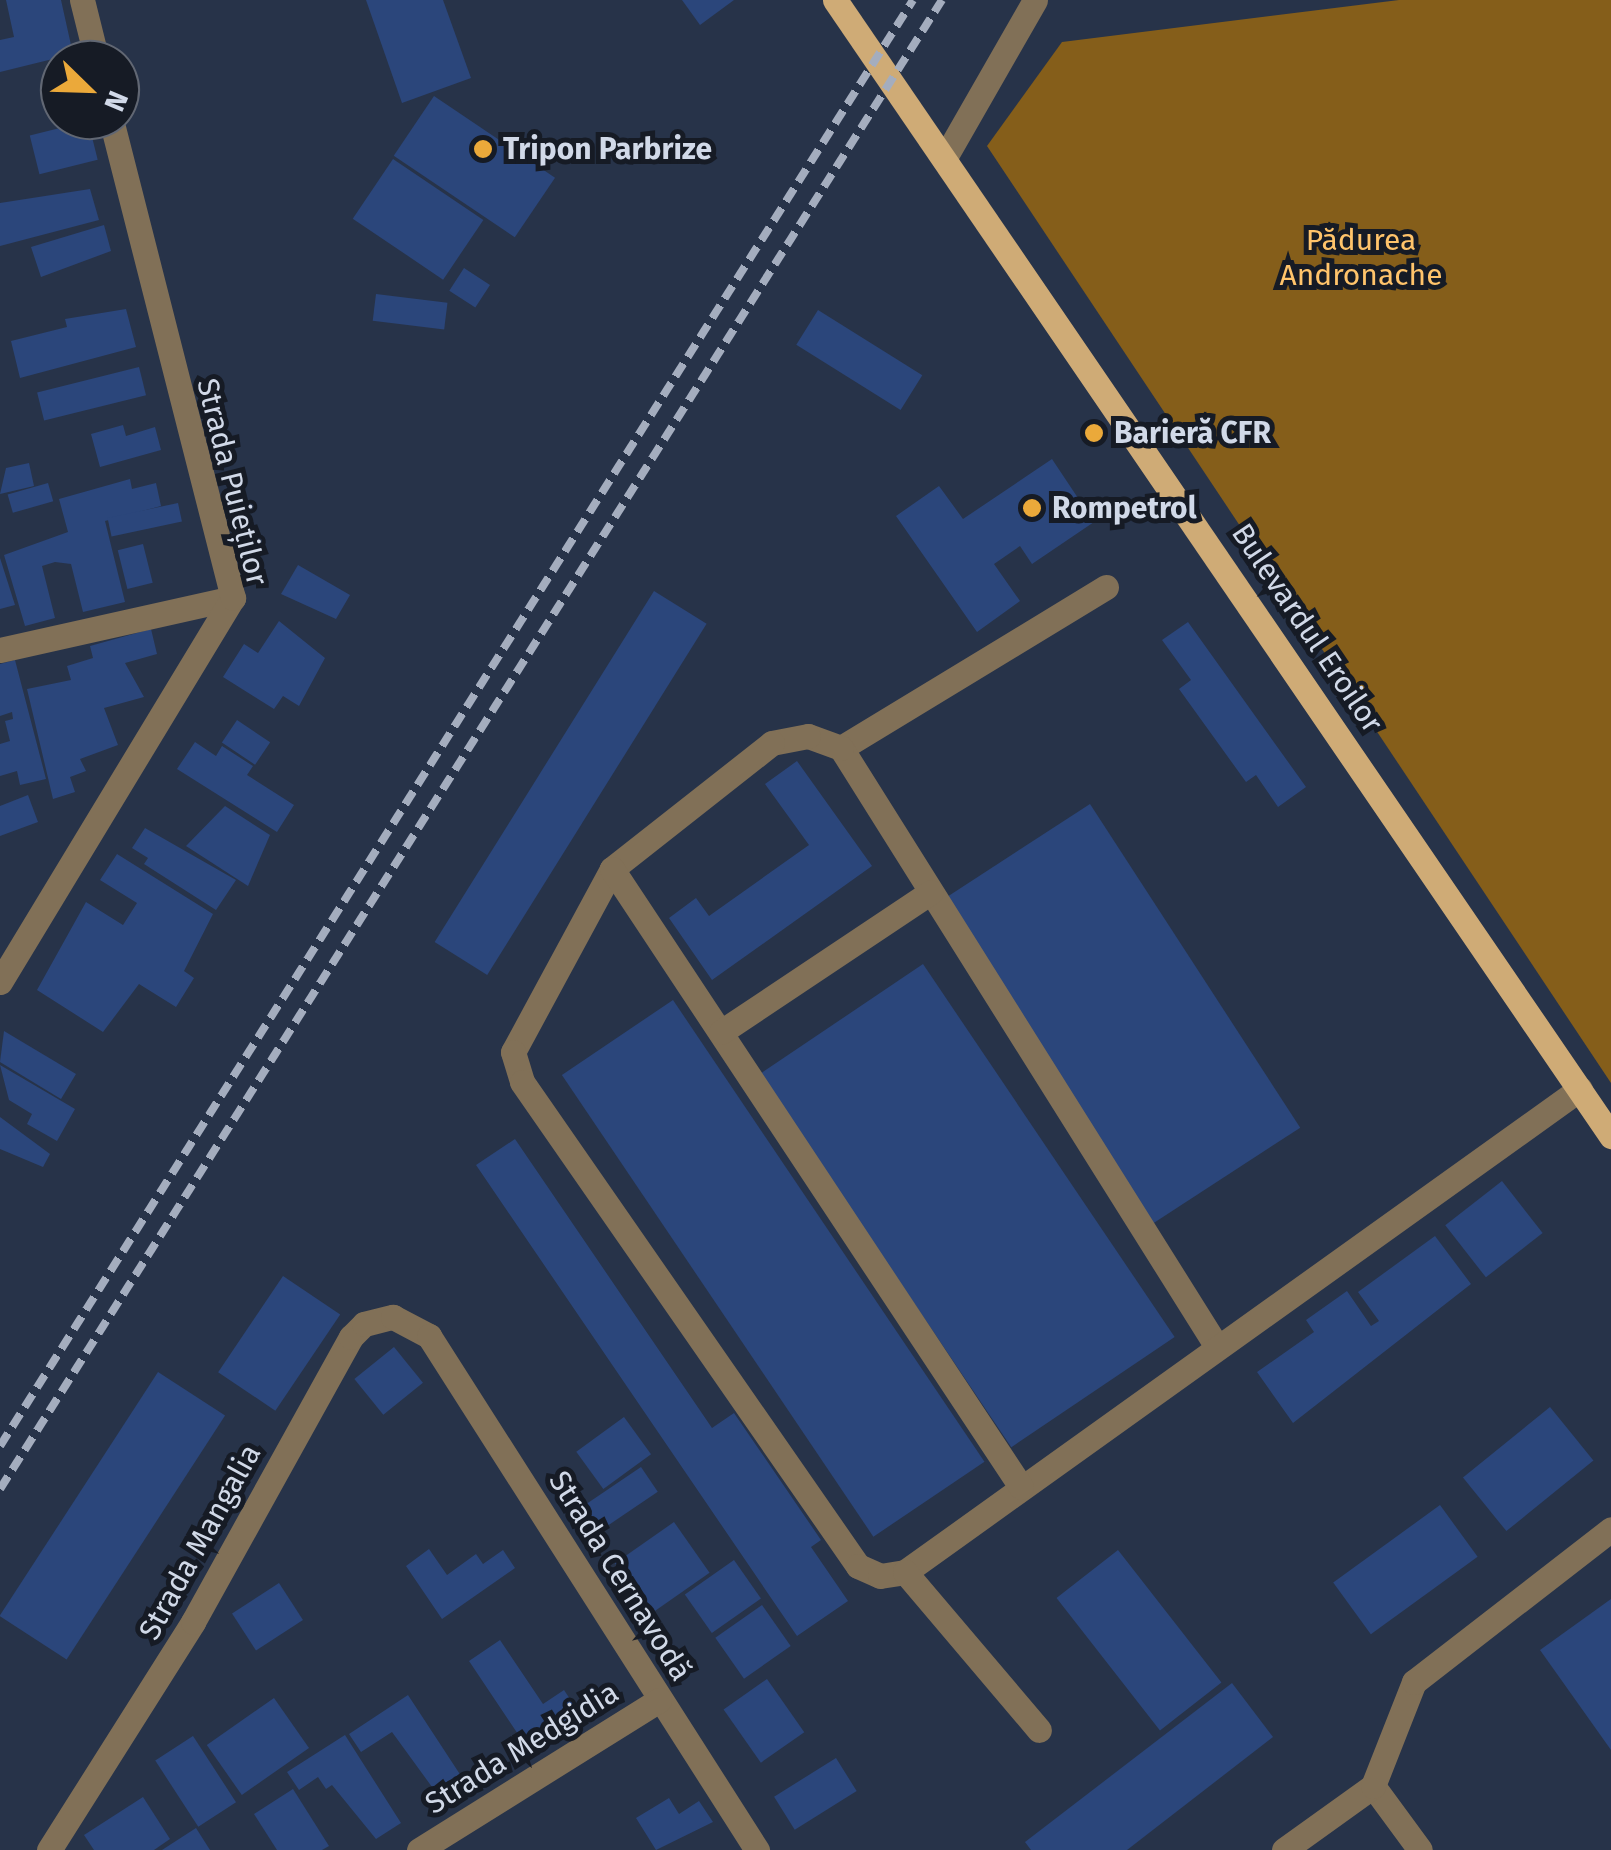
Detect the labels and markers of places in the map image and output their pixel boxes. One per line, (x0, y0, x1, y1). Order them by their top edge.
place label: Tripon Parbrize (503, 131, 712, 167)
marker: Tripon Parbrize (472, 138, 494, 160)
place label: Barieră CFR (1114, 415, 1271, 451)
marker: Barieră CFR (1083, 422, 1105, 444)
place label: Rompetrol (1052, 490, 1197, 526)
marker: Rompetrol (1021, 497, 1043, 519)

